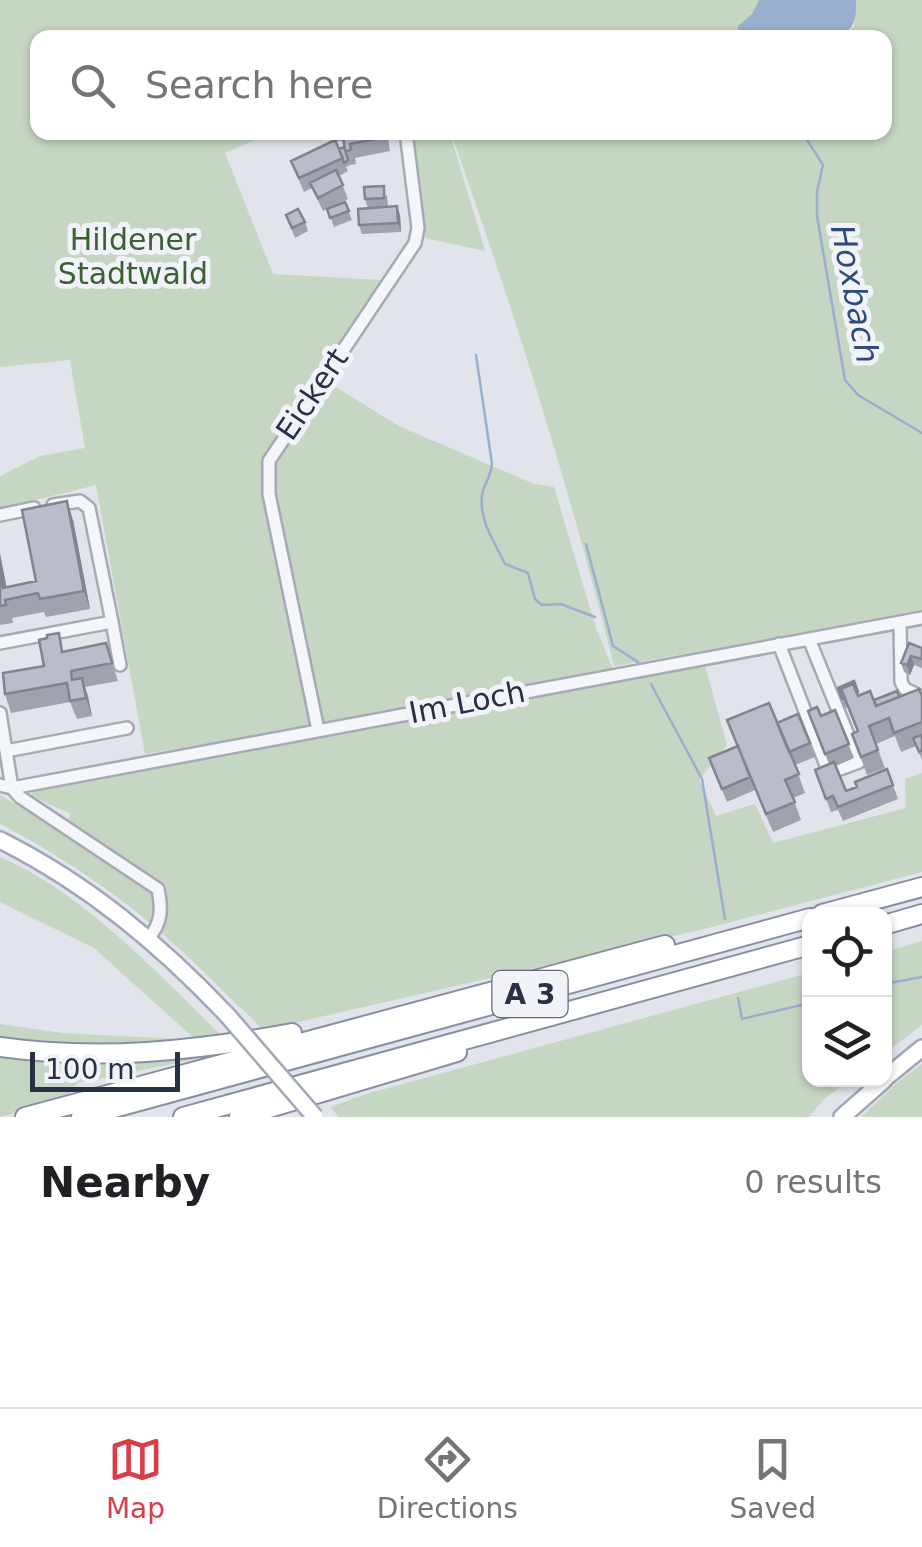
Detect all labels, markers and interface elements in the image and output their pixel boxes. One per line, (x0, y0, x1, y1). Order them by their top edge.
search box (30, 30, 892, 140)
icon: search (65, 58, 120, 113)
text: Search here (145, 63, 373, 107)
water label: Hoxbach (823, 221, 887, 367)
park label: Hildener Stadtwald (58, 222, 208, 291)
street label: Eickert (269, 341, 355, 446)
street label: Im Loch (406, 674, 528, 730)
map controls (802, 907, 892, 1087)
button: locate (802, 907, 892, 997)
road number: A 3 (492, 971, 568, 1017)
button: layers (802, 997, 892, 1087)
scale bar (30, 1047, 180, 1092)
text: 100 m (45, 1053, 135, 1086)
text: Nearby (40, 1158, 210, 1207)
text: 0 results (744, 1163, 882, 1201)
tab: Map (106, 1432, 165, 1525)
tab: Directions (377, 1432, 518, 1525)
tab: Saved (730, 1432, 816, 1525)

